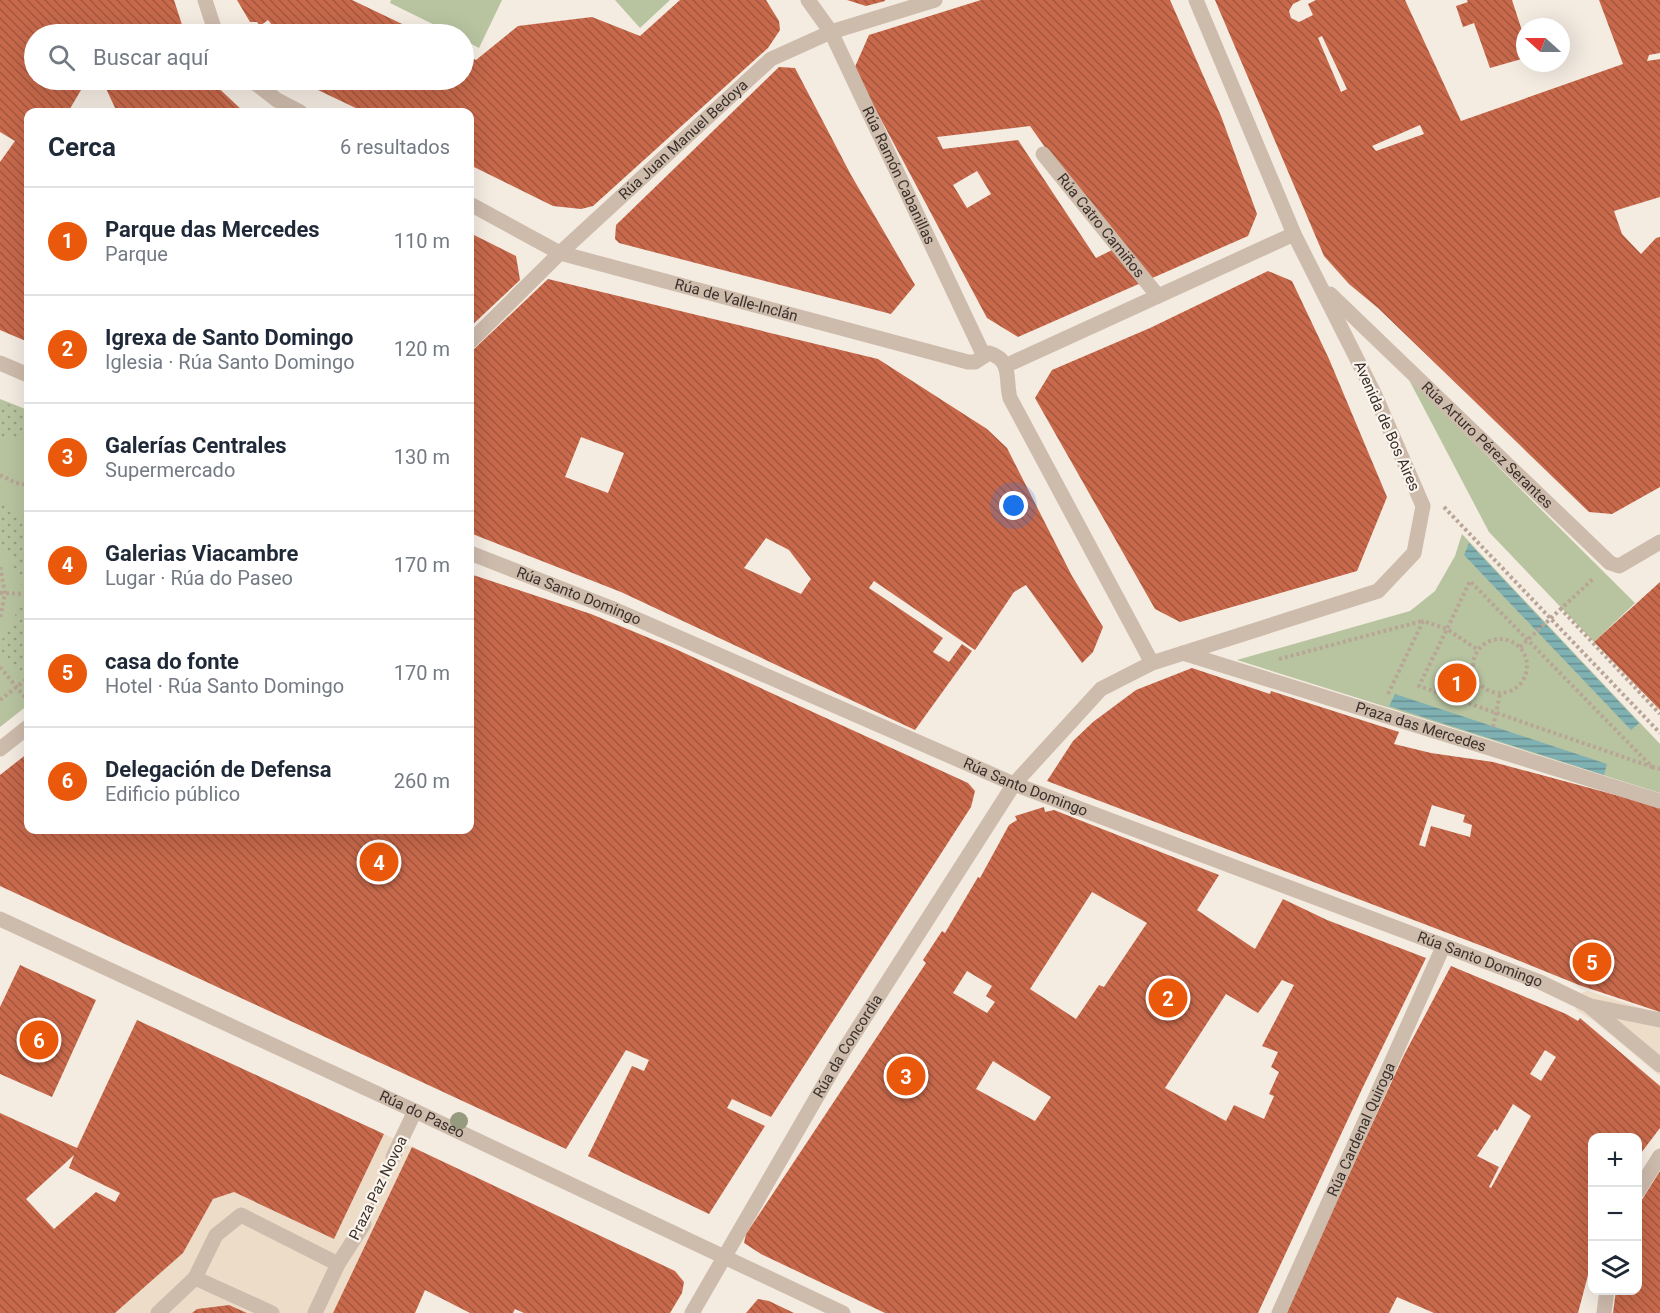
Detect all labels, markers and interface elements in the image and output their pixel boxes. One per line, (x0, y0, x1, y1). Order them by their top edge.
north arrow (1516, 18, 1570, 72)
search box (24, 24, 474, 90)
icon: search (45, 41, 78, 74)
text: Buscar aquí (93, 45, 209, 70)
street label: Rúa Juan Manuel Bedoya (615, 76, 751, 203)
street label: Rúa Ramón Cabanillas (858, 104, 939, 247)
text: Cerca (48, 132, 116, 162)
text: 6 resultados (340, 135, 450, 159)
street label: Rúa Catro Camiños (1053, 170, 1148, 281)
text: Parque das Mercedes (105, 217, 320, 242)
text: 1 (62, 229, 73, 253)
text: 110 m (394, 229, 450, 253)
text: Parque (105, 242, 168, 266)
street label: Rúa de Valle-Inclán (673, 275, 800, 325)
text: Igrexa de Santo Domingo (105, 325, 354, 350)
text: 2 (62, 337, 73, 361)
text: 120 m (394, 337, 450, 361)
text: Iglesia · Rúa Santo Domingo (105, 350, 355, 374)
street label: Avenida de Bos Aires (1350, 358, 1424, 494)
street label: Rúa Arturo Pérez Serantes (1418, 378, 1557, 512)
text: Galerías Centrales (105, 433, 287, 458)
text: 3 (62, 445, 73, 469)
text: 130 m (394, 445, 450, 469)
text: Supermercado (105, 458, 235, 482)
your location (999, 491, 1028, 520)
text: Galerias Viacambre (105, 541, 298, 566)
text: 4 (62, 553, 73, 577)
text: 170 m (394, 553, 450, 577)
street label: Rúa Santo Domingo (514, 563, 644, 629)
text: Lugar · Rúa do Paseo (105, 566, 293, 590)
text: casa do fonte (105, 649, 239, 674)
pin: 1 (1438, 660, 1476, 706)
text: 5 (62, 661, 73, 685)
text: 170 m (394, 661, 450, 685)
text: Hotel · Rúa Santo Domingo (105, 674, 344, 698)
street label: Praza das Mercedes (1353, 698, 1488, 756)
street label: Rúa Santo Domingo (961, 754, 1090, 820)
text: Delegación de Defensa (105, 757, 332, 782)
text: 6 (62, 769, 73, 793)
text: 260 m (394, 769, 450, 793)
text: Edificio público (105, 782, 240, 806)
pin: 4 (360, 840, 398, 884)
street label: Rúa Santo Domingo (1415, 928, 1545, 991)
pin: 5 (1572, 940, 1612, 984)
pin: 2 (1148, 976, 1188, 1020)
street label: Rúa da Concordia (809, 991, 886, 1101)
pin: 6 (20, 1018, 58, 1062)
pin: 3 (886, 1054, 926, 1098)
street label: Rúa Cardenal Quiroga (1323, 1060, 1399, 1199)
street label: Rúa do Paseo (376, 1087, 467, 1142)
street label: Praza Paz Novoa (345, 1133, 411, 1243)
map controls (1588, 1133, 1642, 1295)
button: + (1588, 1133, 1642, 1187)
button: − (1588, 1187, 1642, 1241)
button: layers (1588, 1241, 1642, 1295)

